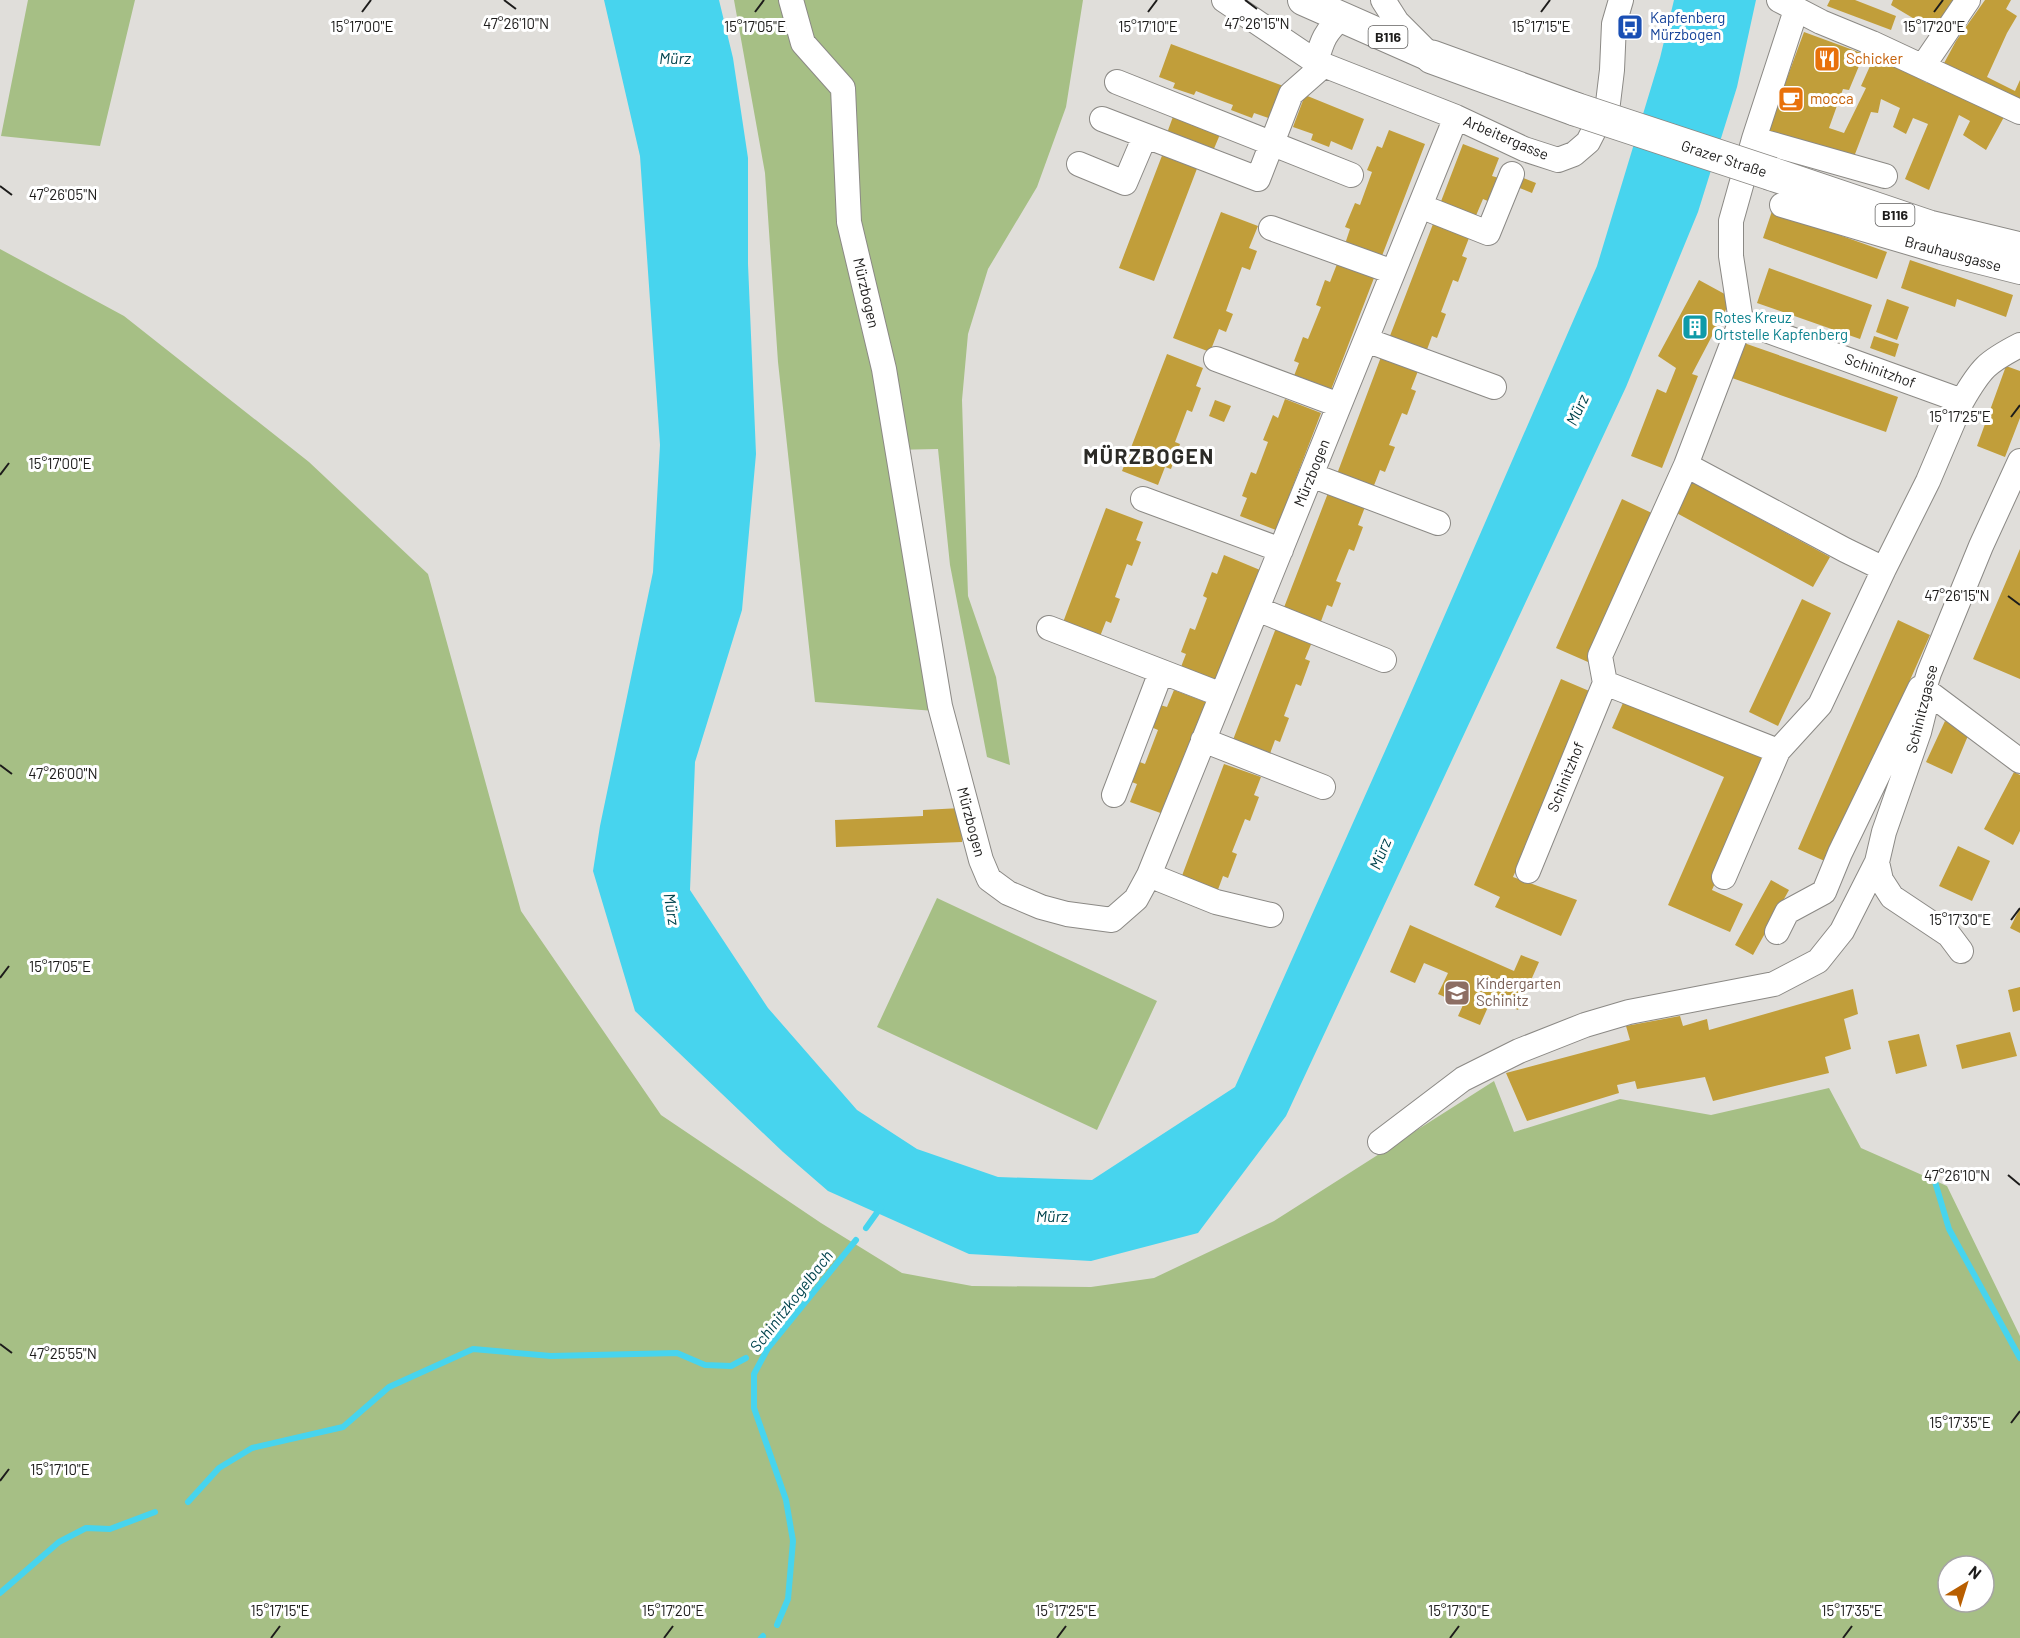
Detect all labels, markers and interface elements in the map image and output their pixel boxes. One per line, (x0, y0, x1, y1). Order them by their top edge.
place label: Kapfenberg Mürzbogen (1650, 8, 1725, 43)
bus stop icon: Kapfenberg Mürzbogen (1615, 12, 1645, 42)
text: 47°26'10"N (483, 14, 549, 32)
text: 47°26'15"N (1224, 14, 1290, 32)
text: 15°17'00"E (331, 17, 393, 35)
text: 15°17'05"E (724, 17, 786, 35)
text: 15°17'10"E (1118, 17, 1178, 35)
text: 15°17'15"E (1512, 17, 1570, 35)
text: 15°17'20"E (1903, 17, 1965, 35)
road number: B116 (1368, 26, 1408, 48)
restaurant icon: Schicker (1812, 44, 1842, 74)
water label: Mürz (659, 48, 692, 67)
place label: Schicker (1846, 49, 1903, 67)
cafe icon: mocca (1776, 84, 1806, 114)
place label: mocca (1810, 89, 1854, 107)
street label: Arbeitergasse (1461, 111, 1552, 163)
street label: Grazer Straße (1679, 136, 1769, 180)
text: 47°26'05"N (29, 185, 97, 203)
road number: B116 (1876, 204, 1914, 226)
street label: Brauhausgasse (1903, 231, 2004, 275)
street label: Mürzbogen (850, 256, 884, 330)
place label: Rotes Kreuz Ortstelle Kapfenberg (1714, 308, 1848, 343)
building icon: Rotes Kreuz Ortstelle Kapfenberg (1680, 312, 1710, 342)
street label: Schinitzhof (1843, 349, 1918, 391)
water label: Mürz (1561, 390, 1592, 428)
text: 15°17'25"E (1929, 407, 1991, 425)
street label: Mürzbogen (1289, 436, 1333, 509)
district label: MÜRZBOGEN (1083, 443, 1215, 468)
text: 15°17'00"E (29, 454, 91, 472)
text: 47°26'15"N (1924, 586, 1990, 604)
street label: Schinitzgasse (1901, 663, 1941, 755)
street label: Schinitzhof (1543, 739, 1587, 814)
text: 47°26'00"N (28, 764, 98, 782)
street label: Mürzbogen (954, 785, 990, 859)
water label: Mürz (1365, 834, 1395, 872)
water label: Mürz (661, 892, 685, 927)
text: 15°17'30"E (1929, 910, 1991, 928)
text: 15°17'05"E (29, 957, 91, 975)
place label: Kindergarten Schinitz (1476, 974, 1561, 1009)
school or university icon: Kindergarten Schinitz (1442, 978, 1472, 1008)
text: 47°26'10"N (1924, 1166, 1990, 1184)
water label: Mürz (1036, 1206, 1069, 1225)
water label: Schinitzkogelbach (745, 1246, 836, 1355)
text: 47°25'55"N (29, 1344, 97, 1362)
text: 15°17'35"E (1929, 1413, 1991, 1431)
text: 15°17'10"E (30, 1460, 90, 1478)
north arrow (1936, 1554, 1996, 1614)
text: N (1966, 1561, 1986, 1583)
text: 15°17'15"E (251, 1601, 309, 1619)
text: 15°17'20"E (642, 1601, 704, 1619)
text: 15°17'25"E (1035, 1601, 1097, 1619)
text: 15°17'30"E (1428, 1601, 1490, 1619)
text: 15°17'35"E (1821, 1601, 1883, 1619)

